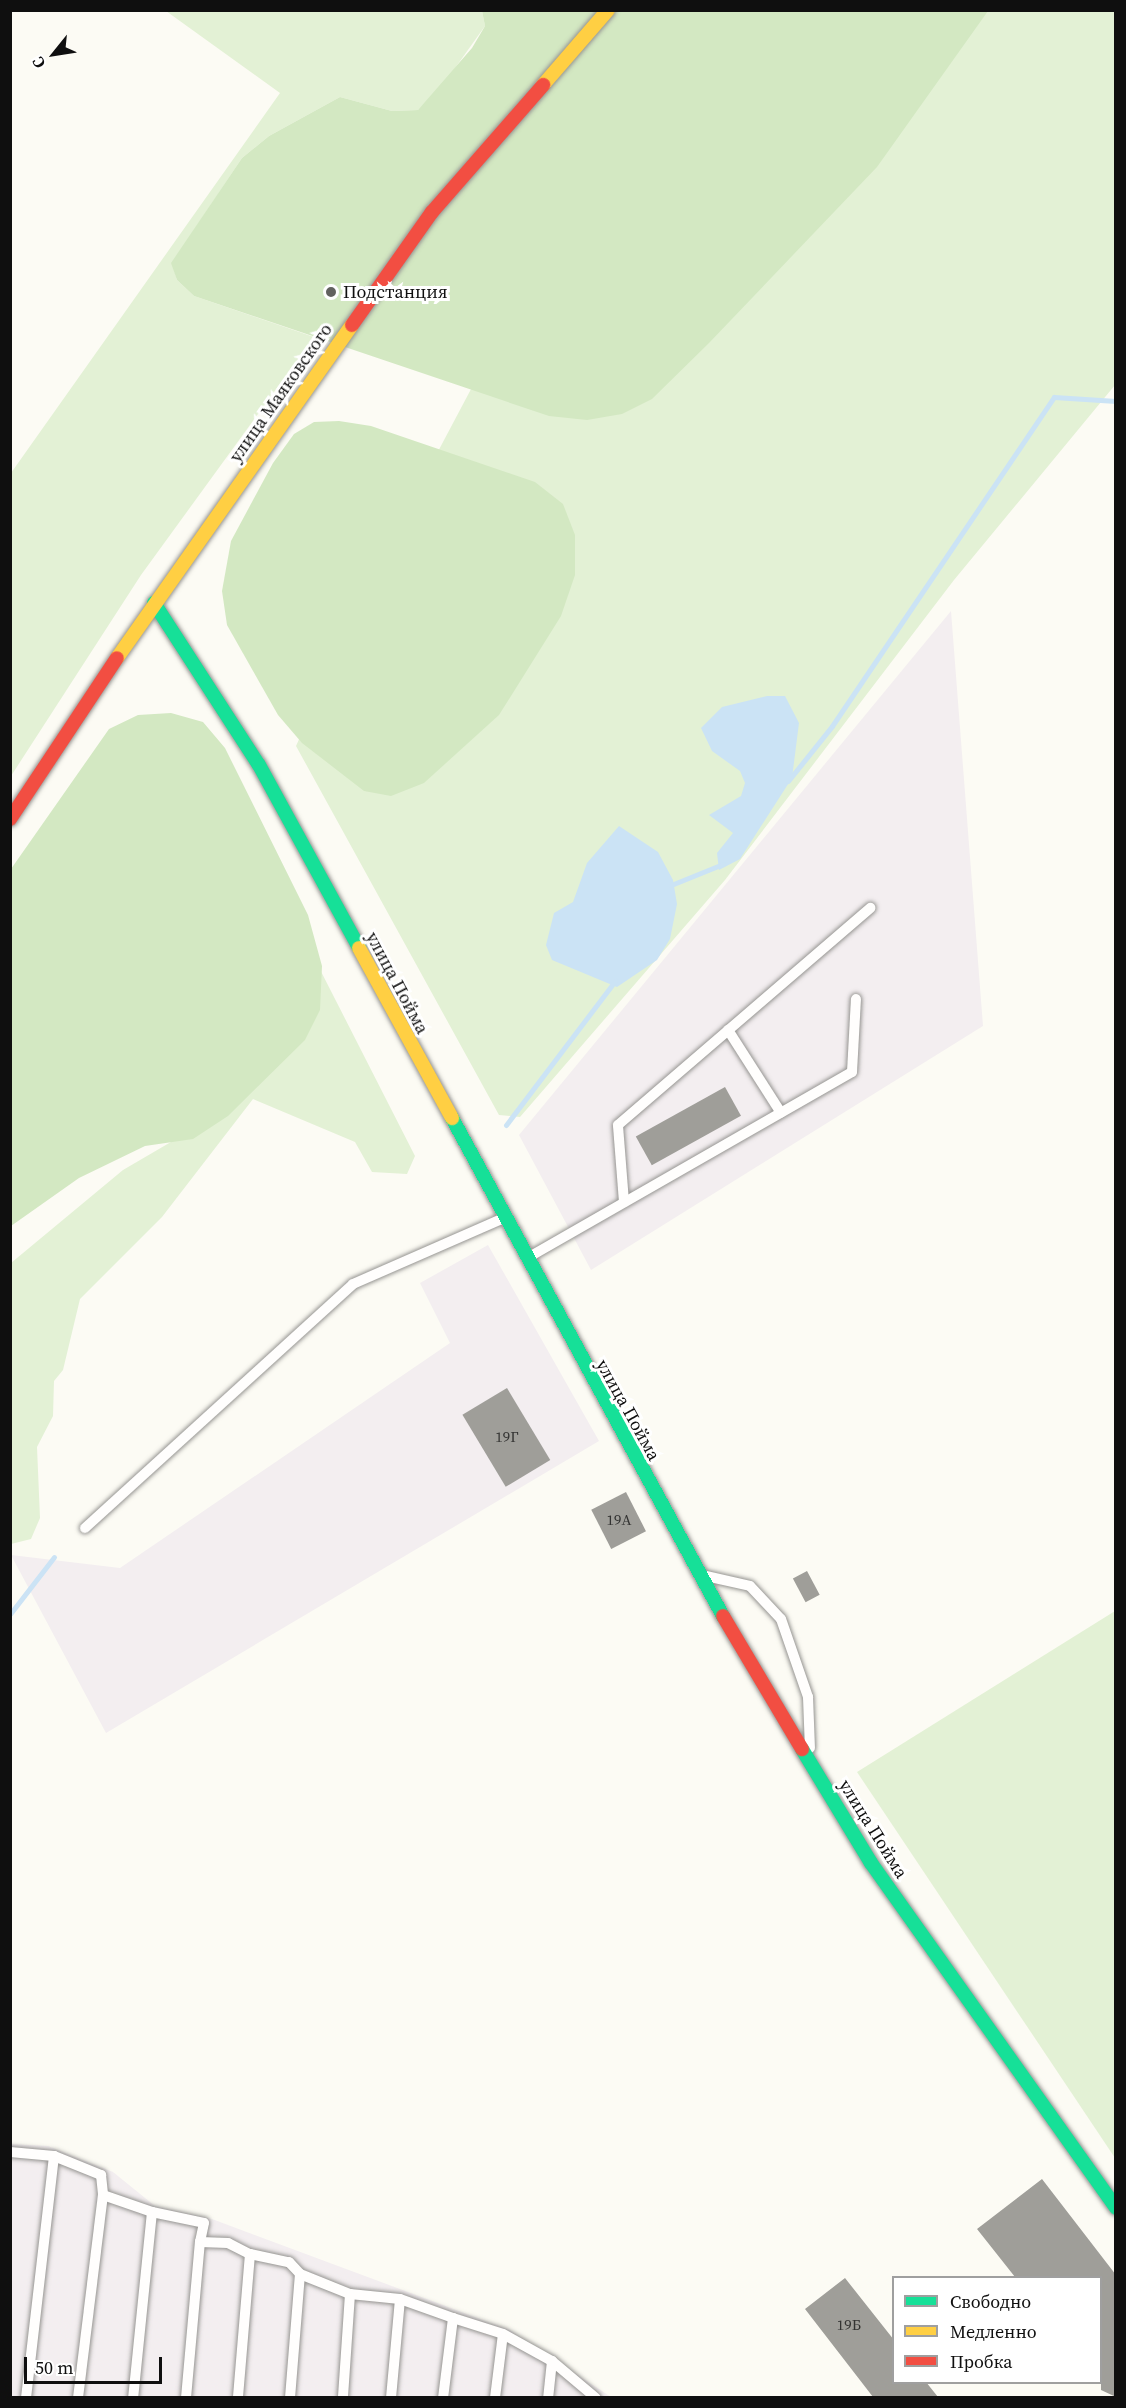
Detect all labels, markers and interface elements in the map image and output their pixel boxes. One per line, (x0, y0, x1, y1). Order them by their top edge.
north arrow (24, 24, 84, 84)
text: С (26, 53, 50, 73)
place label: Подстанция (343, 281, 447, 303)
marker: Подстанция (324, 285, 338, 299)
street label: улица Маяковского (225, 319, 337, 467)
street label: улица Пойма (361, 928, 433, 1038)
street label: улица Пойма (591, 1356, 665, 1464)
house number: 19Г (495, 1428, 519, 1446)
house number: 19А (607, 1511, 631, 1529)
street label: улица Пойма (834, 1776, 912, 1882)
legend (892, 2276, 1102, 2384)
text: Свободно (950, 2289, 1031, 2314)
house number: 19Б (837, 2316, 861, 2334)
text: Медленно (950, 2319, 1037, 2344)
scale bar (27, 2345, 165, 2383)
text: Пробка (950, 2349, 1012, 2374)
text: 50 m (35, 2355, 73, 2380)

